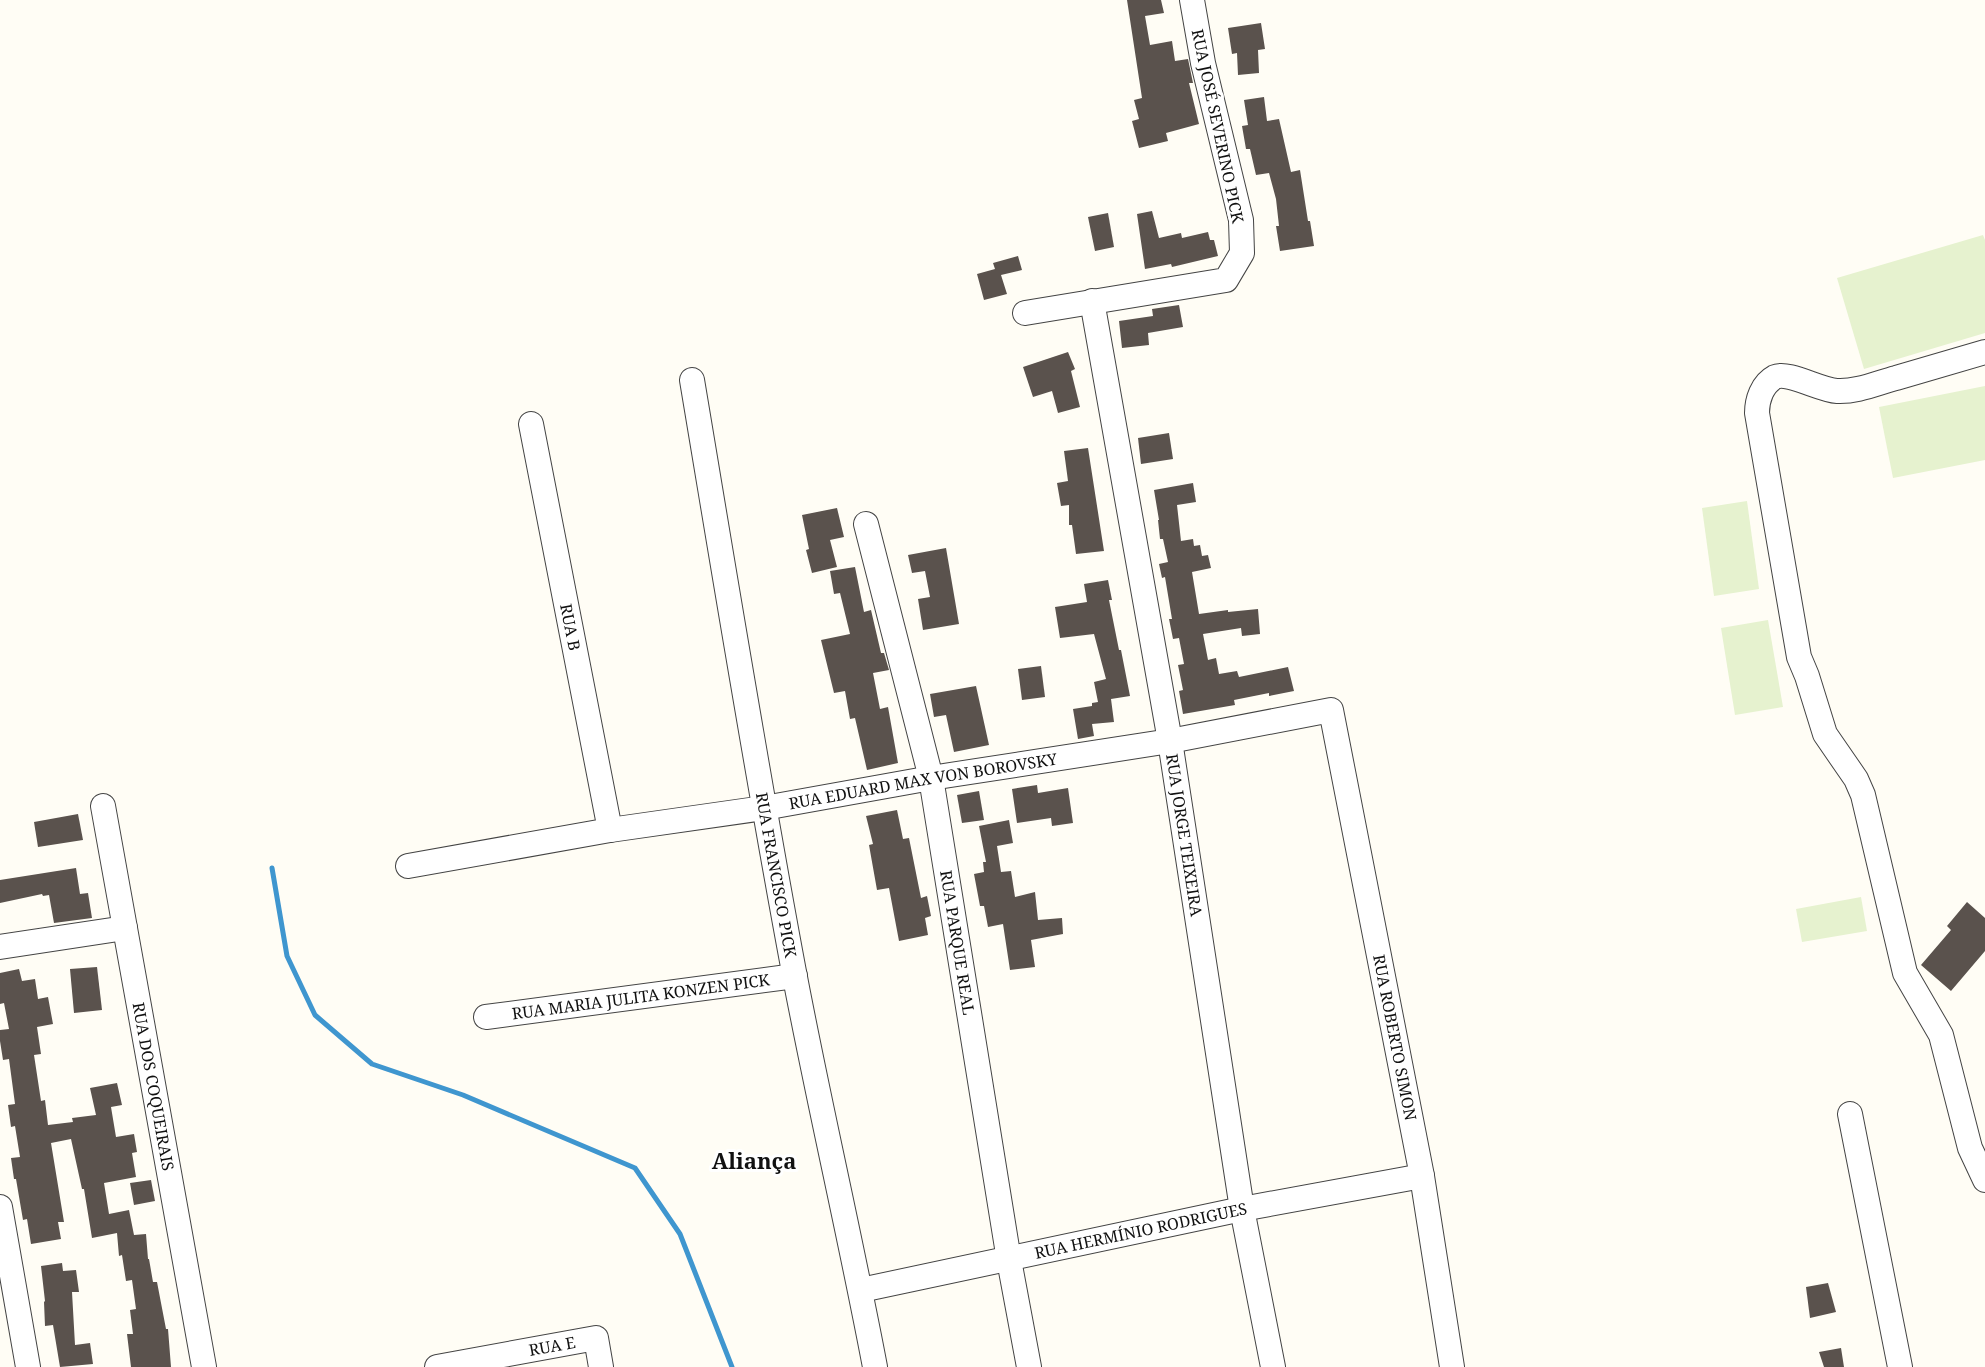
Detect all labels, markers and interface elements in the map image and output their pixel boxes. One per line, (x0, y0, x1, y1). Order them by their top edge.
street label: RUA JOSÉ SEVERINO PICK (1187, 27, 1249, 226)
street label: RUA B (555, 602, 586, 653)
street label: RUA EDUARD MAX VON BOROVSKY (787, 747, 1060, 814)
street label: RUA JORGE TEIXEIRA (1161, 752, 1208, 919)
street label: RUA FRANCISCO PICK (751, 791, 802, 960)
street label: RUA PARQUE REAL (935, 869, 980, 1017)
street label: RUA ROBERTO SIMON (1368, 953, 1422, 1123)
street label: RUA MARIA JULITA KONZEN PICK (510, 968, 772, 1024)
street label: RUA DOS COQUEIRAIS (128, 1001, 179, 1172)
district label: Aliança (712, 1145, 796, 1175)
street label: RUA HERMÍNIO RODRIGUES (1032, 1197, 1249, 1264)
street label: RUA E (527, 1331, 577, 1361)

